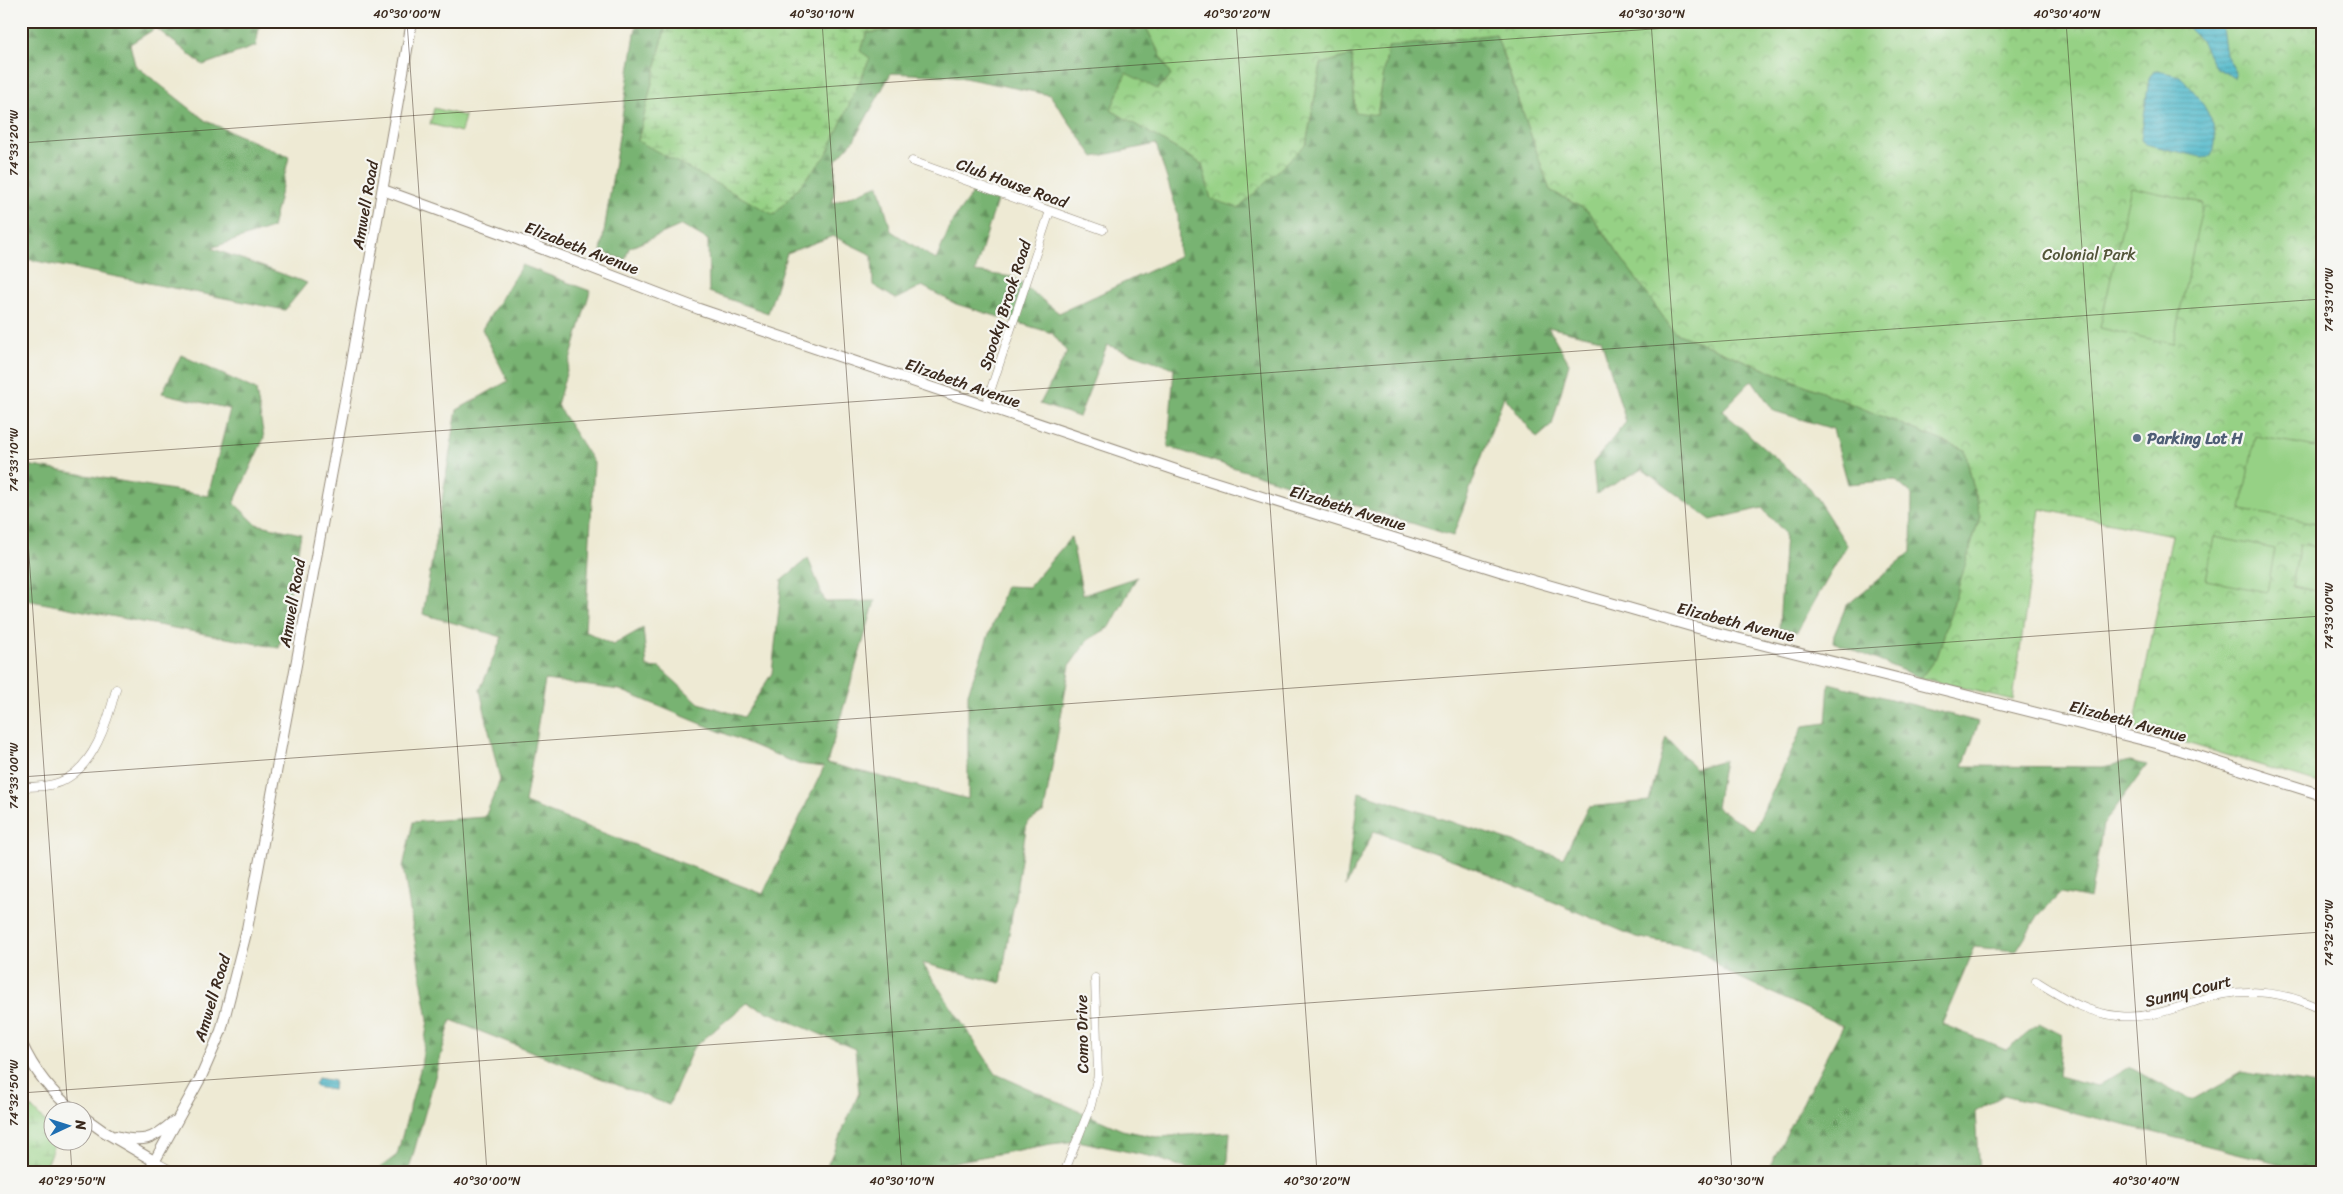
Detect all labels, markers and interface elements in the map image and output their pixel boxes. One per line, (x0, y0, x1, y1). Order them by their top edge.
text: 40°30'00"N (373, 3, 441, 25)
text: 40°30'10"N (790, 3, 855, 25)
text: 40°30'20"N (1204, 3, 1271, 25)
text: 40°30'30"N (1619, 3, 1686, 25)
text: 40°30'40"N (2033, 3, 2101, 25)
text: 74°33'20"W (3, 109, 25, 176)
street label: Club House Road (952, 149, 1073, 217)
street label: Amwell Road (343, 157, 387, 253)
street label: Elizabeth Avenue (521, 213, 644, 283)
street label: Spooky Brook Road (970, 235, 1040, 374)
park label: Colonial Park (2042, 240, 2136, 269)
text: 74°33'10"W (2318, 267, 2340, 332)
street label: Elizabeth Avenue (901, 350, 1025, 416)
place label: Parking Lot H (2147, 424, 2244, 453)
text: 74°33'10"W (3, 427, 25, 492)
marker: Parking Lot H (2131, 432, 2143, 444)
street label: Elizabeth Avenue (1286, 477, 1410, 540)
street label: Amwell Road (270, 555, 314, 651)
text: 74°33'00"W (2318, 582, 2340, 649)
street label: Elizabeth Avenue (1674, 593, 1798, 651)
street label: Elizabeth Avenue (2066, 691, 2190, 751)
text: 74°33'00"W (3, 742, 25, 809)
text: 74°32'50"W (2318, 899, 2340, 966)
street label: Amwell Road (185, 949, 239, 1046)
street label: Sunny Court (2142, 966, 2234, 1016)
street label: Como Drive (1067, 994, 1097, 1074)
text: 74°32'50"W (3, 1059, 25, 1126)
north arrow (42, 1102, 92, 1152)
text: N (68, 1118, 93, 1131)
text: 40°29'50"N (38, 1170, 106, 1192)
text: 40°30'00"N (453, 1170, 521, 1192)
text: 40°30'10"N (870, 1170, 935, 1192)
text: 40°30'20"N (1284, 1170, 1351, 1192)
text: 40°30'30"N (1698, 1170, 1765, 1192)
text: 40°30'40"N (2112, 1170, 2180, 1192)

